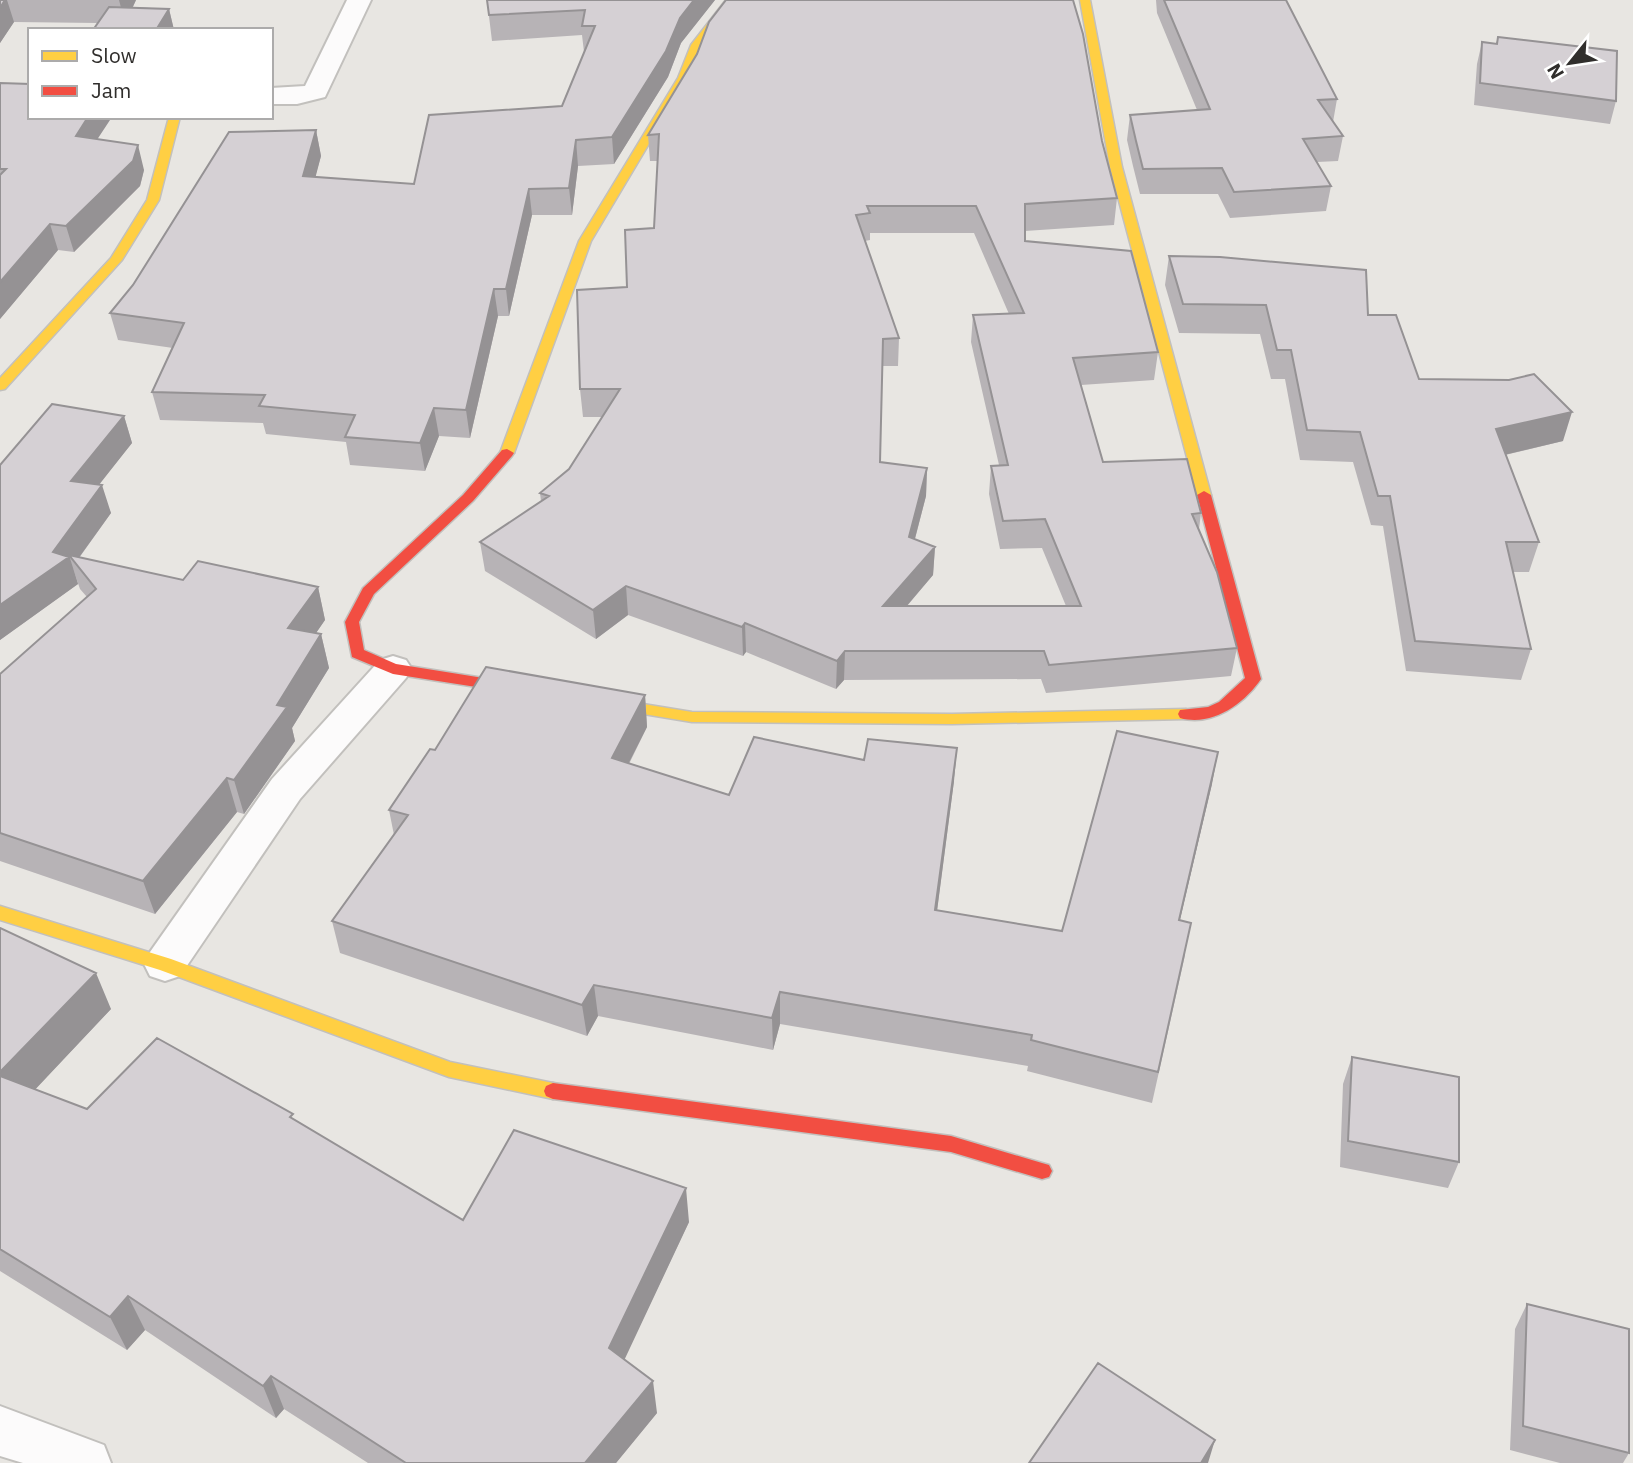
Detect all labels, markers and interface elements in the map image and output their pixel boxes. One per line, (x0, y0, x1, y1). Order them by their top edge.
legend (28, 28, 273, 119)
north arrow (1535, 28, 1605, 98)
text: Slow (91, 41, 137, 69)
text: N (1541, 60, 1569, 83)
text: Jam (91, 76, 131, 104)

